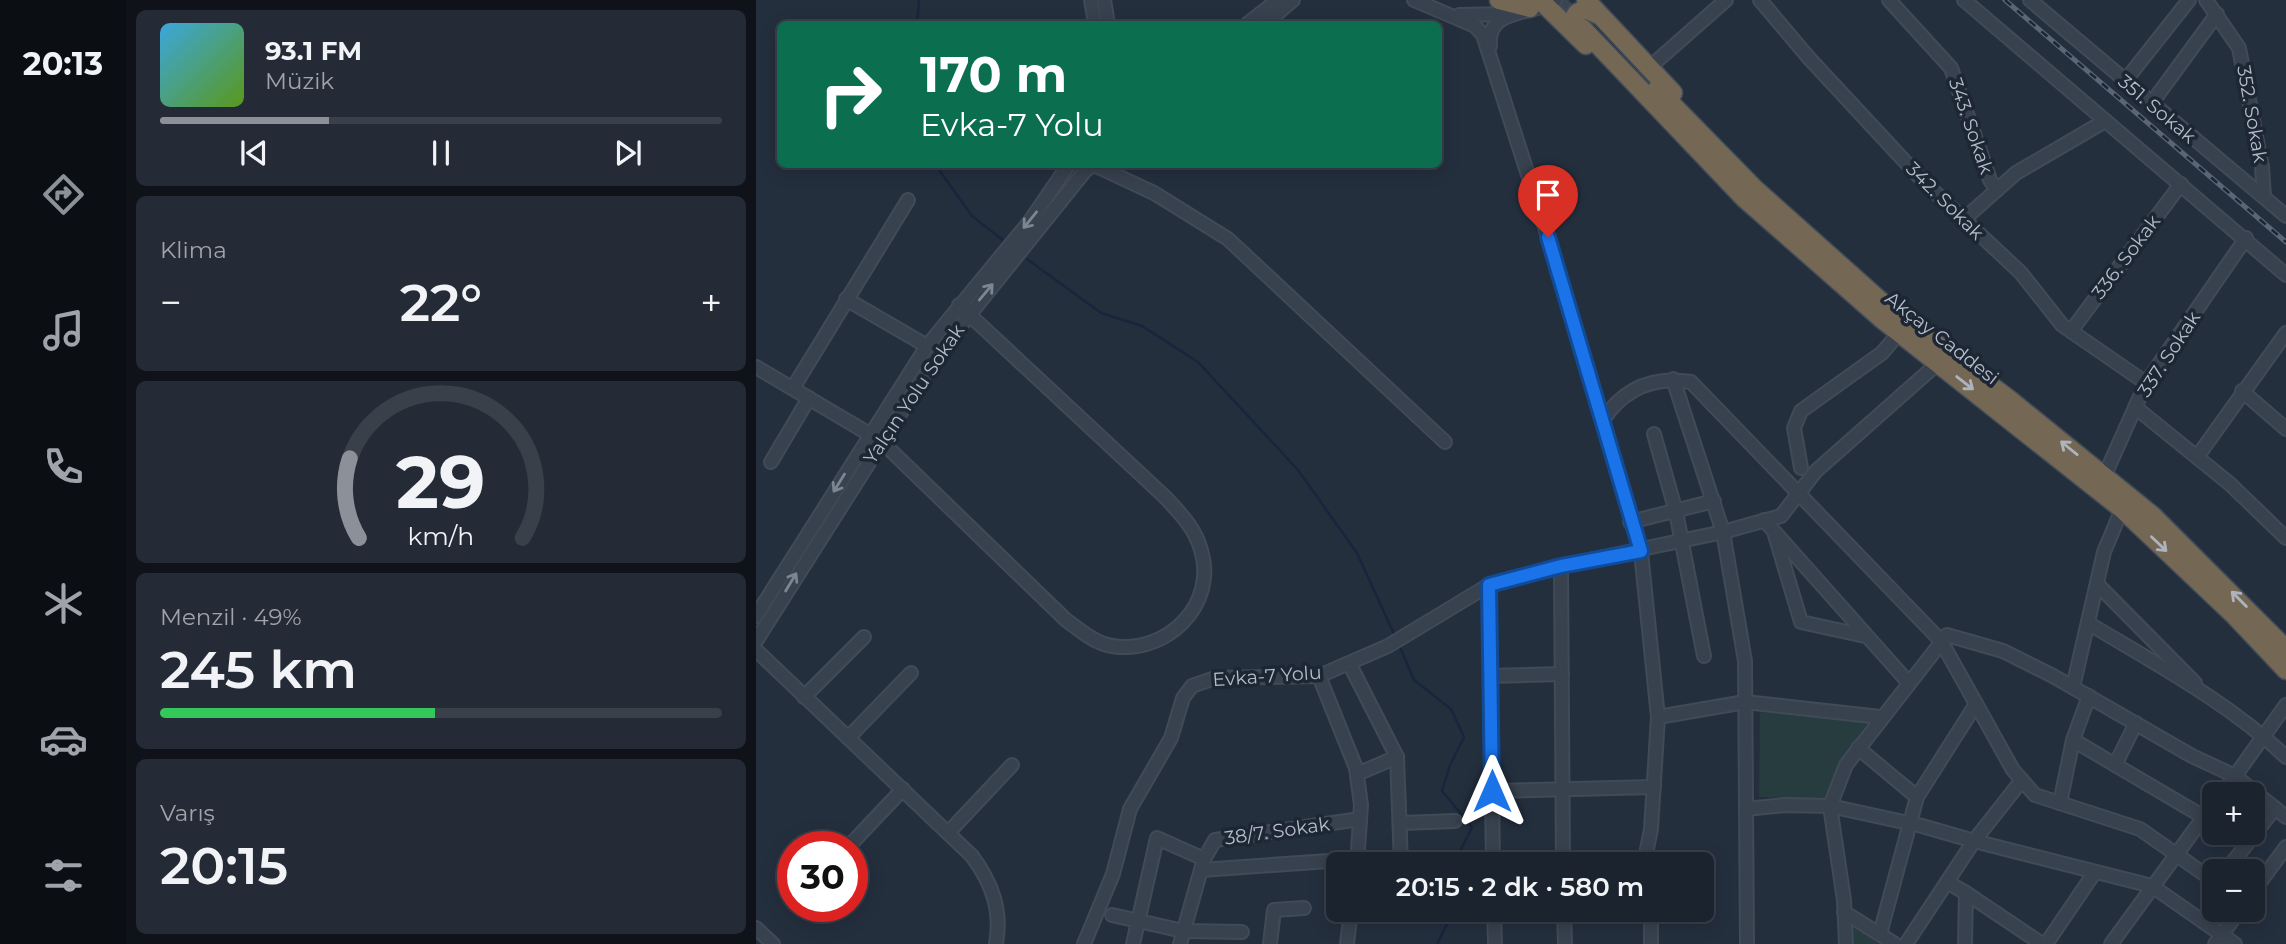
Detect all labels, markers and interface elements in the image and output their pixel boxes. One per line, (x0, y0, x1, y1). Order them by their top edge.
text: 93.1 FM (265, 35, 362, 67)
text: 20:13 (23, 44, 103, 83)
text: 170 m (920, 45, 1067, 104)
icon: right (805, 49, 896, 140)
street label: 352. Sokak (2232, 63, 2272, 165)
text: Müzik (265, 67, 334, 95)
street label: 351. Sokak (2113, 70, 2201, 149)
street label: 343. Sokak (1944, 75, 1998, 178)
text: Evka-7 Yolu (920, 105, 1104, 144)
icon: previous (235, 134, 273, 172)
icon: pause (422, 134, 460, 172)
icon: next (609, 134, 647, 172)
street label: 342. Sokak (1901, 157, 1989, 245)
pin (1518, 165, 1578, 237)
icon: directions (39, 170, 88, 219)
icon: arrive (1529, 176, 1567, 214)
street label: 336. Sokak (2087, 210, 2165, 304)
one-way arrow (1023, 211, 1038, 229)
text: Klima (160, 236, 227, 264)
text: 22° (400, 271, 482, 334)
text: − (160, 279, 182, 326)
text: + (700, 279, 722, 326)
one-way arrow (978, 284, 994, 302)
street label: Akçay Caddesi (1881, 287, 2003, 389)
icon: music (39, 306, 88, 355)
street label: 337. Sokak (2133, 306, 2206, 401)
street label: Yalçın Yolu Sokak (859, 319, 970, 468)
one-way arrow (1955, 376, 1973, 391)
text: 29 (396, 438, 486, 526)
one-way arrow (2061, 440, 2079, 456)
icon: phone (39, 442, 88, 491)
one-way arrow (831, 472, 845, 492)
text: km/h (408, 521, 474, 551)
one-way arrow (2150, 535, 2167, 552)
one-way arrow (784, 573, 798, 593)
icon: climate (39, 579, 88, 628)
one-way arrow (2231, 591, 2248, 608)
text: Menzil · 49% (160, 603, 301, 631)
text: 245 km (160, 638, 357, 701)
street label: Evka-7 Yolu (1212, 661, 1322, 691)
icon: car (39, 715, 88, 764)
position arrow (1455, 754, 1529, 828)
map controls (2202, 782, 2265, 922)
button: + (2202, 782, 2265, 845)
text: Varış (160, 799, 215, 827)
street label: 38/7. Sokak (1223, 812, 1332, 850)
speed limit sign: 30 (777, 831, 868, 922)
text: 20:15 (160, 834, 288, 897)
icon: filters (39, 851, 88, 900)
button: − (2202, 859, 2265, 922)
text: 20:15 · 2 dk · 580 m (1396, 871, 1644, 903)

